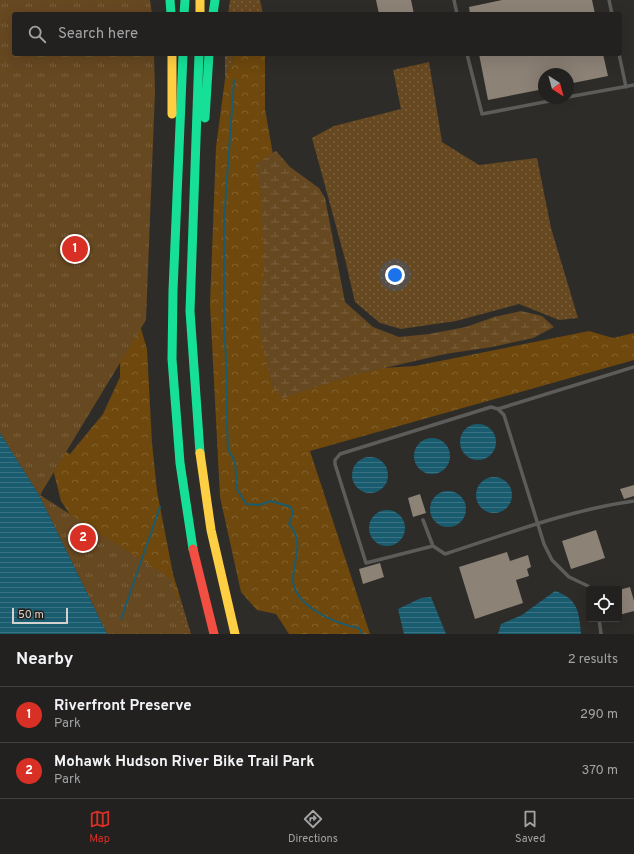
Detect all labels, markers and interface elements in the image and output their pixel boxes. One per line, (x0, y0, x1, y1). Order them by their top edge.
search box (12, 12, 622, 56)
icon: search (26, 23, 48, 45)
text: Search here (58, 25, 138, 44)
north arrow (538, 68, 574, 104)
pin: 1 (62, 234, 88, 264)
your location (385, 265, 405, 285)
pin: 2 (70, 523, 96, 553)
map controls (586, 586, 622, 622)
button: locate (586, 586, 622, 622)
scale bar (12, 606, 68, 625)
text: 50 m (18, 608, 44, 622)
text: Nearby (16, 649, 73, 671)
text: 2 results (568, 652, 618, 668)
text: Riverfront Preserve (54, 697, 192, 716)
text: 1 (26, 707, 32, 723)
text: 290 m (580, 707, 618, 723)
text: Park (54, 716, 81, 732)
text: Mohawk Hudson River Bike Trail Park (54, 753, 315, 772)
text: 2 (25, 763, 33, 779)
text: 370 m (581, 763, 618, 779)
text: Park (54, 772, 81, 788)
tab: Map (89, 808, 111, 846)
tab: Directions (288, 808, 338, 846)
tab: Saved (515, 808, 545, 846)

